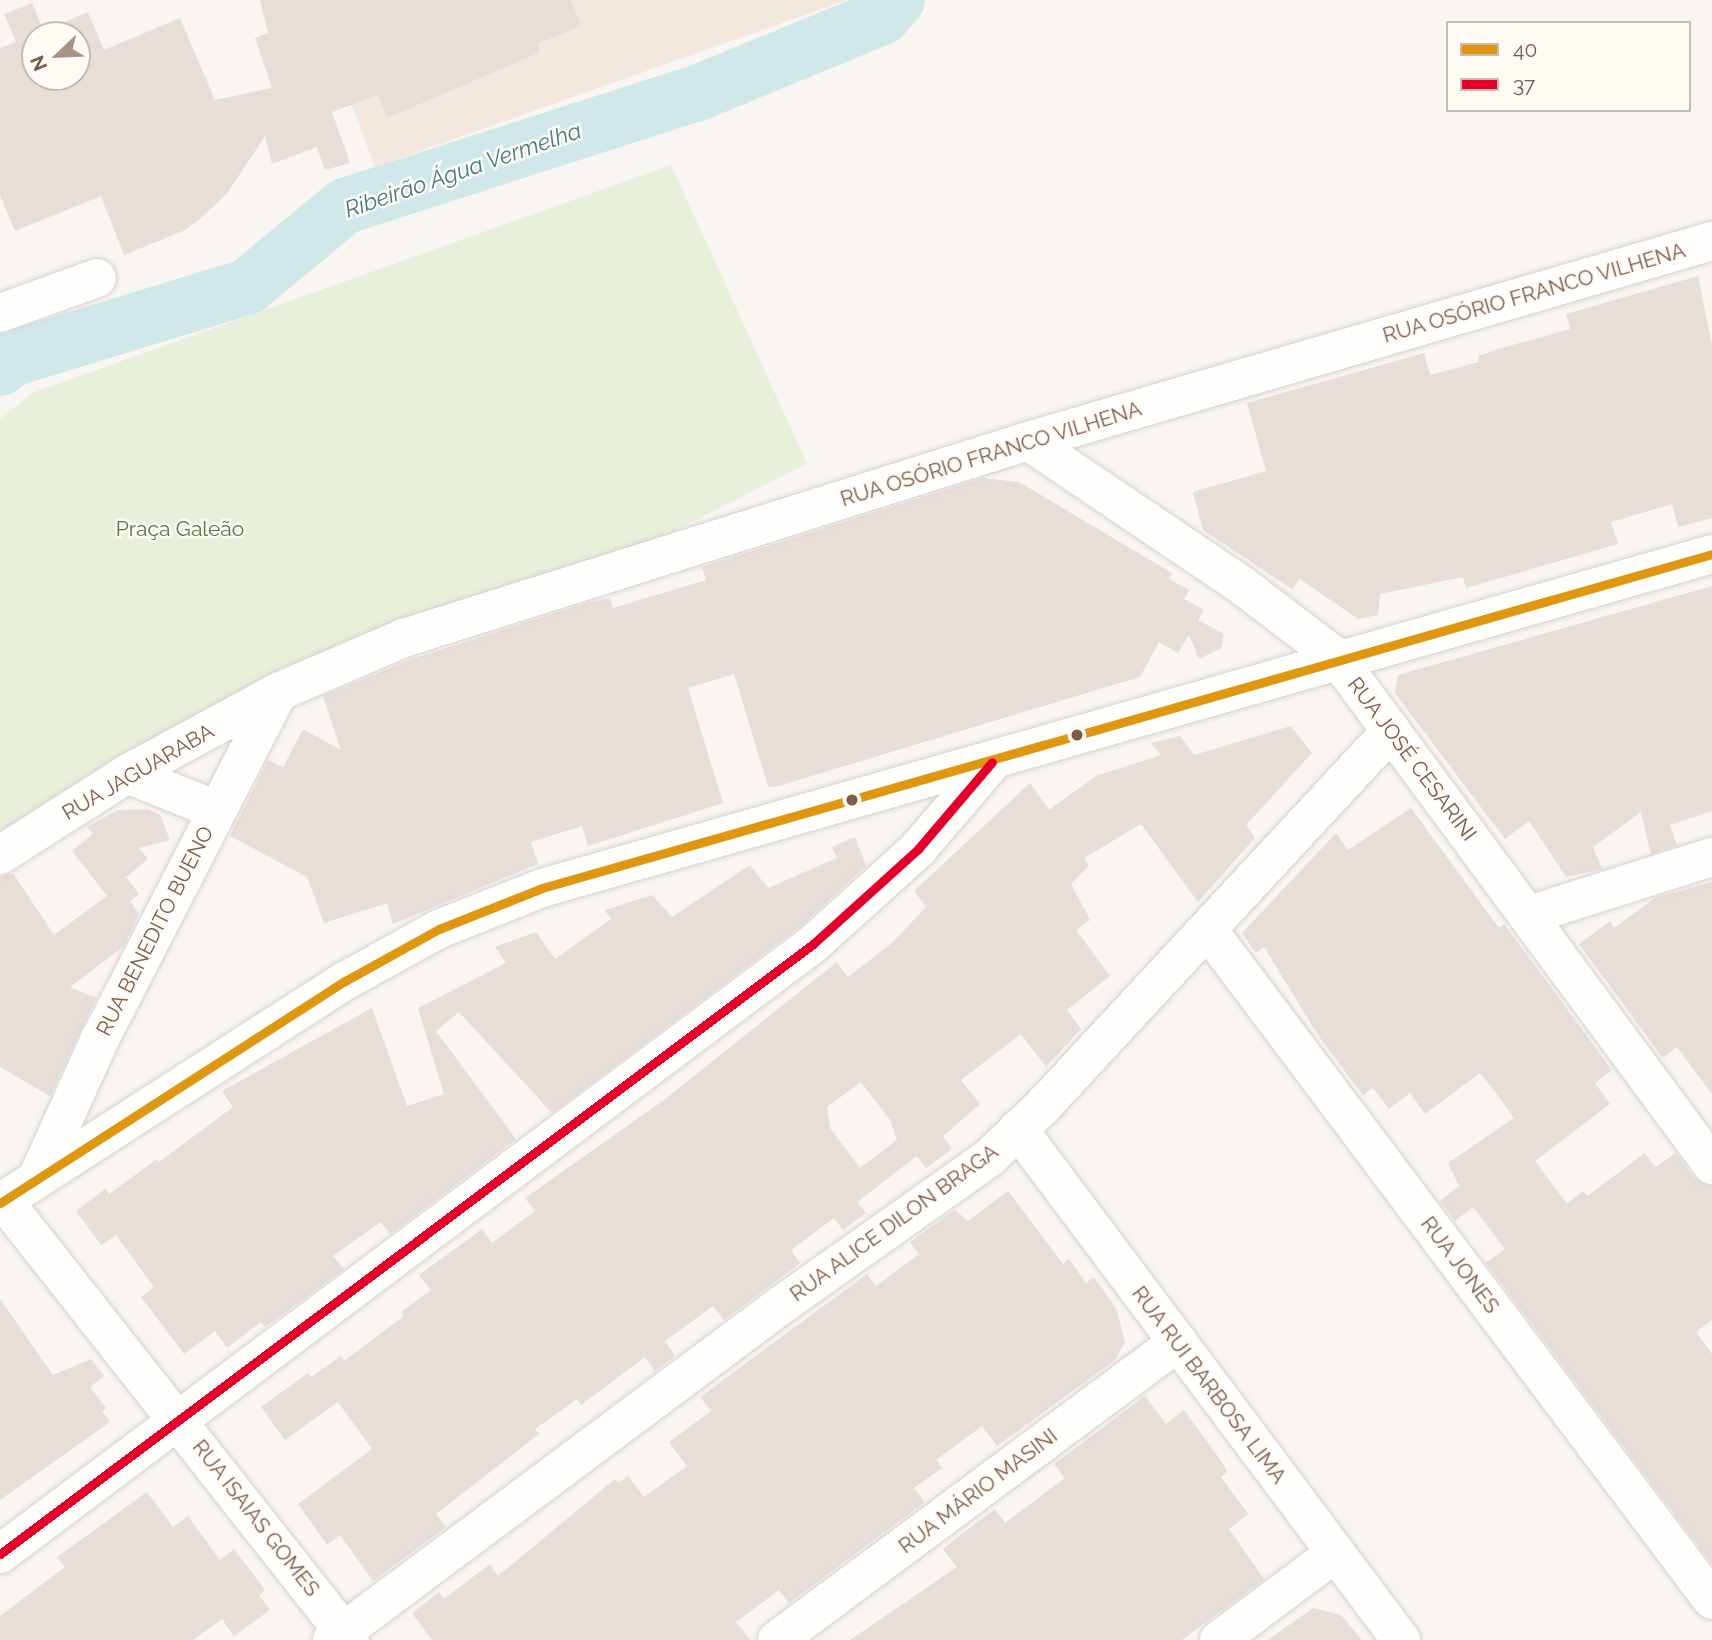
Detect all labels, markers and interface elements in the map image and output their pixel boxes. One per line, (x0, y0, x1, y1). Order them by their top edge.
north arrow (21, 21, 91, 91)
legend (1446, 21, 1691, 112)
text: 40 (1513, 37, 1537, 62)
text: N (26, 52, 51, 74)
text: 37 (1513, 72, 1535, 97)
water label: Ribeirão Água Vermelha (340, 116, 586, 224)
street label: RUA OSÓRIO FRANCO VILHENA (1379, 237, 1689, 349)
street label: RUA OSÓRIO FRANCO VILHENA (837, 396, 1145, 512)
park label: Praça Galeão (116, 516, 244, 542)
street label: RUA JOSÉ CESARINI (1342, 672, 1482, 846)
street label: RUA JAGUARABA (57, 718, 219, 826)
unlabelled marker (1070, 728, 1084, 742)
unlabelled marker (845, 793, 859, 807)
street label: RUA BENEDITO BUENO (91, 822, 219, 1040)
street label: RUA ALICE DILON BRAGA (784, 1139, 1004, 1307)
street label: RUA JONES (1415, 1211, 1505, 1319)
street label: RUA RUI BARBOSA LIMA (1126, 1281, 1292, 1489)
street label: RUA MÁRIO MASINI (893, 1423, 1063, 1559)
street label: RUA ISAIAS GOMES (187, 1434, 325, 1602)

